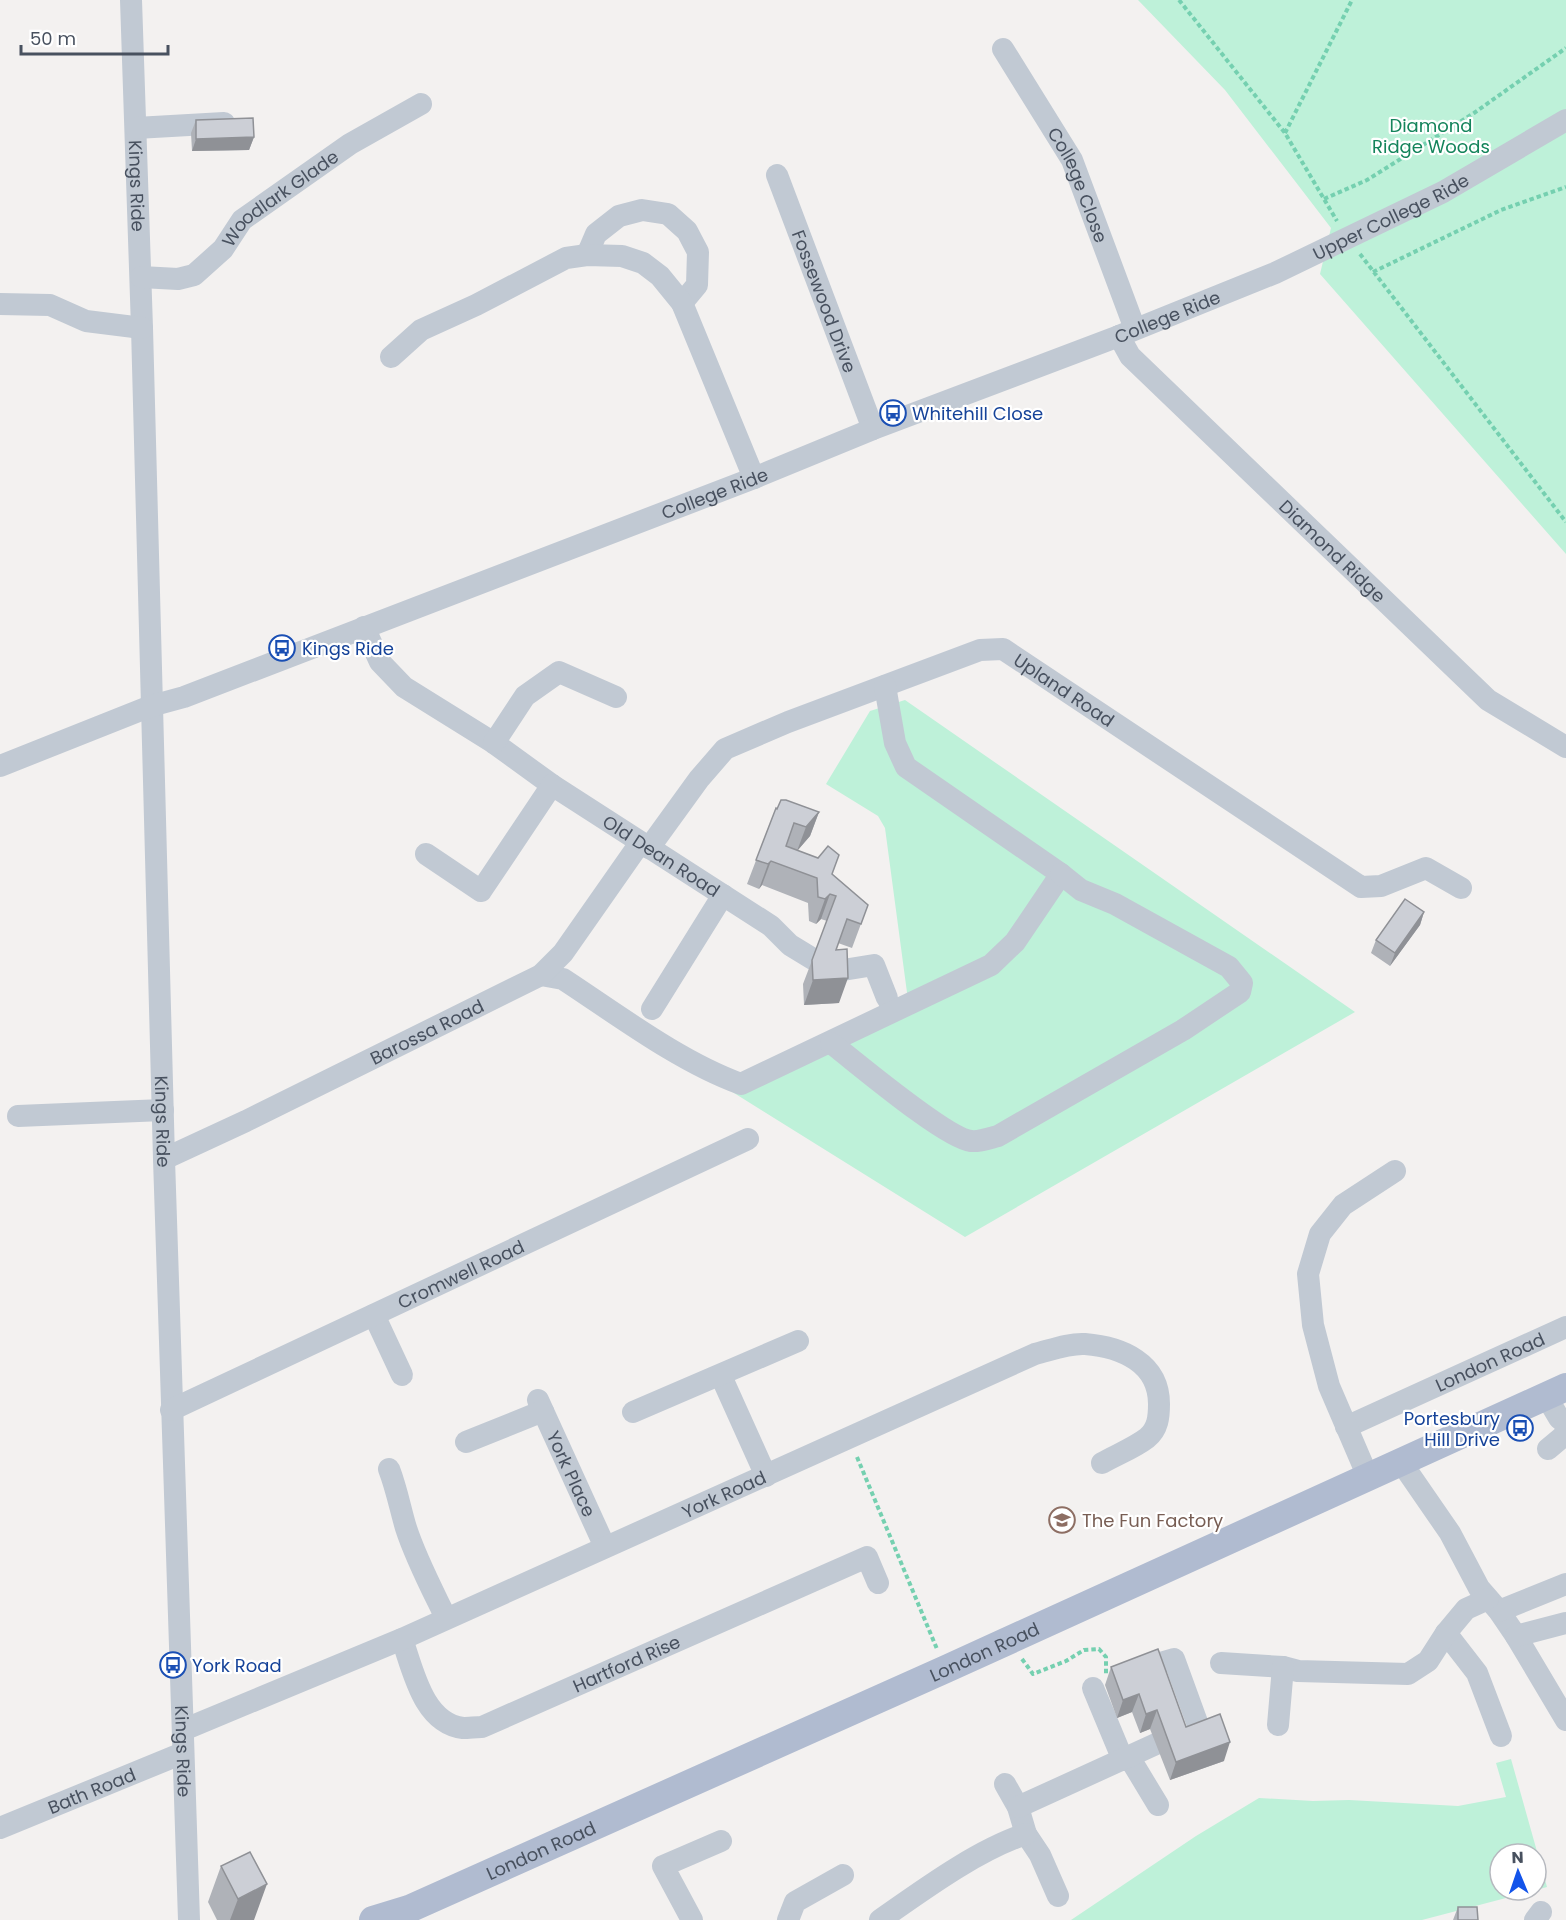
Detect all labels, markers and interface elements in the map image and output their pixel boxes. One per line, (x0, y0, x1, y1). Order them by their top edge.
scale bar (21, 18, 168, 56)
text: 50 m (30, 26, 76, 51)
park label: Diamond Ridge Woods (1372, 113, 1490, 159)
street label: College Close (1042, 122, 1114, 246)
street label: Kings Ride (123, 140, 151, 232)
street label: Woodlark Glade (216, 144, 343, 251)
street label: Upper College Ride (1308, 167, 1474, 266)
street label: Fossewood Drive (786, 226, 863, 376)
street label: College Ride (1110, 284, 1224, 349)
bus stop icon: Whitehill Close (878, 398, 908, 428)
place label: Whitehill Close (912, 401, 1043, 426)
street label: College Ride (658, 461, 772, 525)
street label: Diamond Ridge (1274, 494, 1391, 608)
bus stop icon: Kings Ride (267, 633, 297, 663)
place label: Kings Ride (302, 636, 394, 661)
street label: Upland Road (1009, 647, 1120, 732)
street label: Old Dean Road (598, 809, 725, 903)
street label: Barossa Road (366, 993, 488, 1070)
street label: Kings Ride (149, 1075, 177, 1168)
street label: Cromwell Road (393, 1233, 528, 1314)
street label: London Road (1431, 1326, 1549, 1397)
place label: Portesbury Hill Drive (1404, 1406, 1500, 1452)
bus stop icon: Portesbury Hill Drive (1505, 1413, 1535, 1443)
street label: York Place (541, 1427, 602, 1521)
street label: York Road (678, 1464, 770, 1524)
school or university icon: The Fun Factory (1047, 1505, 1077, 1535)
place label: The Fun Factory (1082, 1508, 1223, 1533)
street label: London Road (926, 1616, 1043, 1687)
street label: Hartford Rise (569, 1629, 684, 1698)
bus stop icon: York Road (158, 1650, 188, 1680)
place label: York Road (192, 1653, 282, 1678)
street label: Kings Ride (169, 1705, 197, 1798)
street label: Bath Road (44, 1761, 139, 1820)
street label: London Road (482, 1815, 600, 1886)
north arrow (1488, 1842, 1548, 1902)
text: N (1511, 1846, 1524, 1869)

